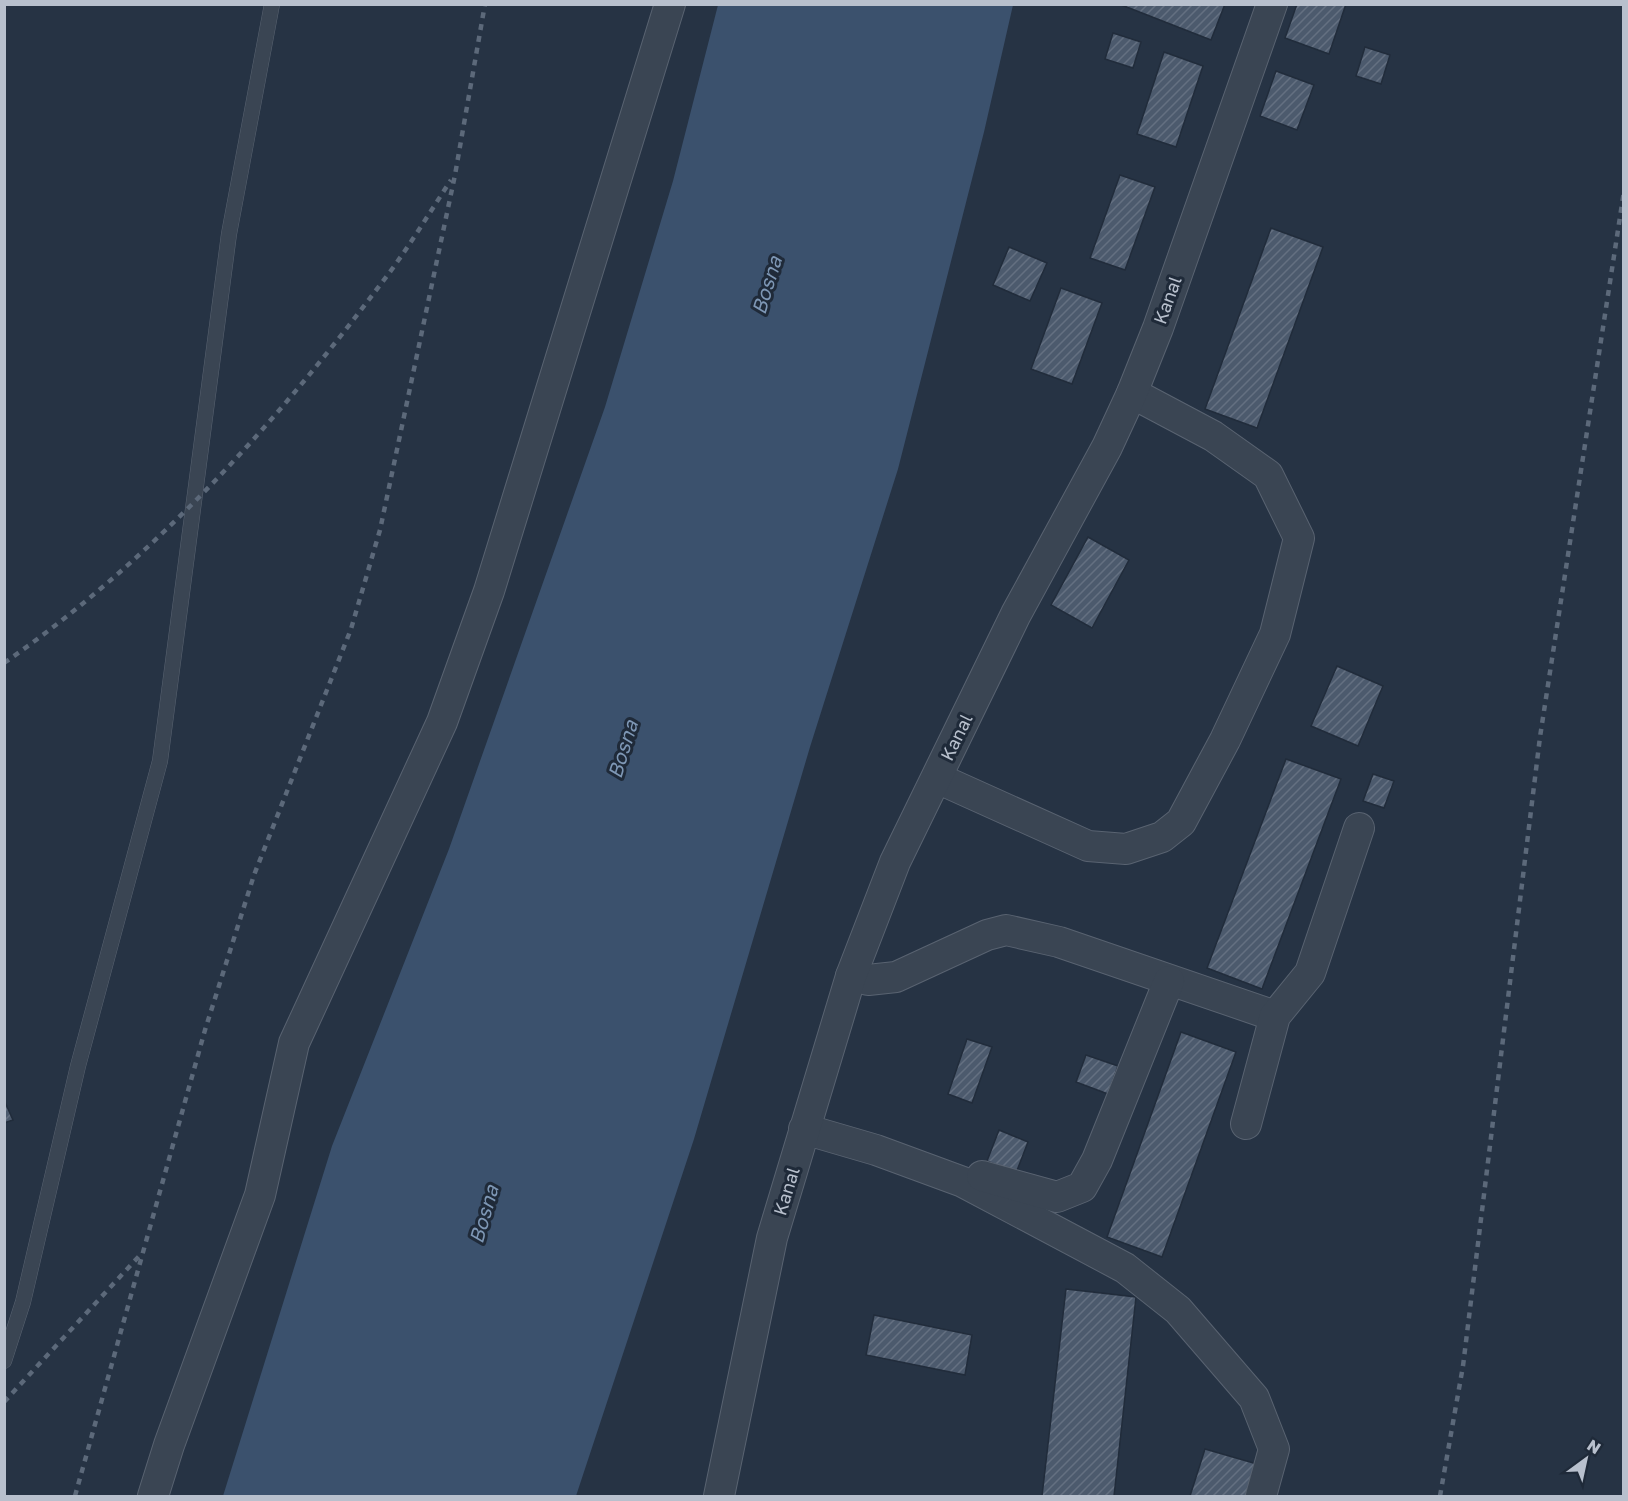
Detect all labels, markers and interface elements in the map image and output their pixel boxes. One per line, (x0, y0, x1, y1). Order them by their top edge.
water label: Bosna (746, 252, 786, 317)
street label: Kanal (1148, 273, 1186, 327)
street label: Kanal (935, 710, 977, 764)
water label: Bosna (602, 716, 642, 781)
street label: Kanal (768, 1164, 804, 1218)
water label: Bosna (463, 1181, 503, 1246)
north arrow (1556, 1429, 1616, 1489)
text: N (1584, 1435, 1605, 1458)

